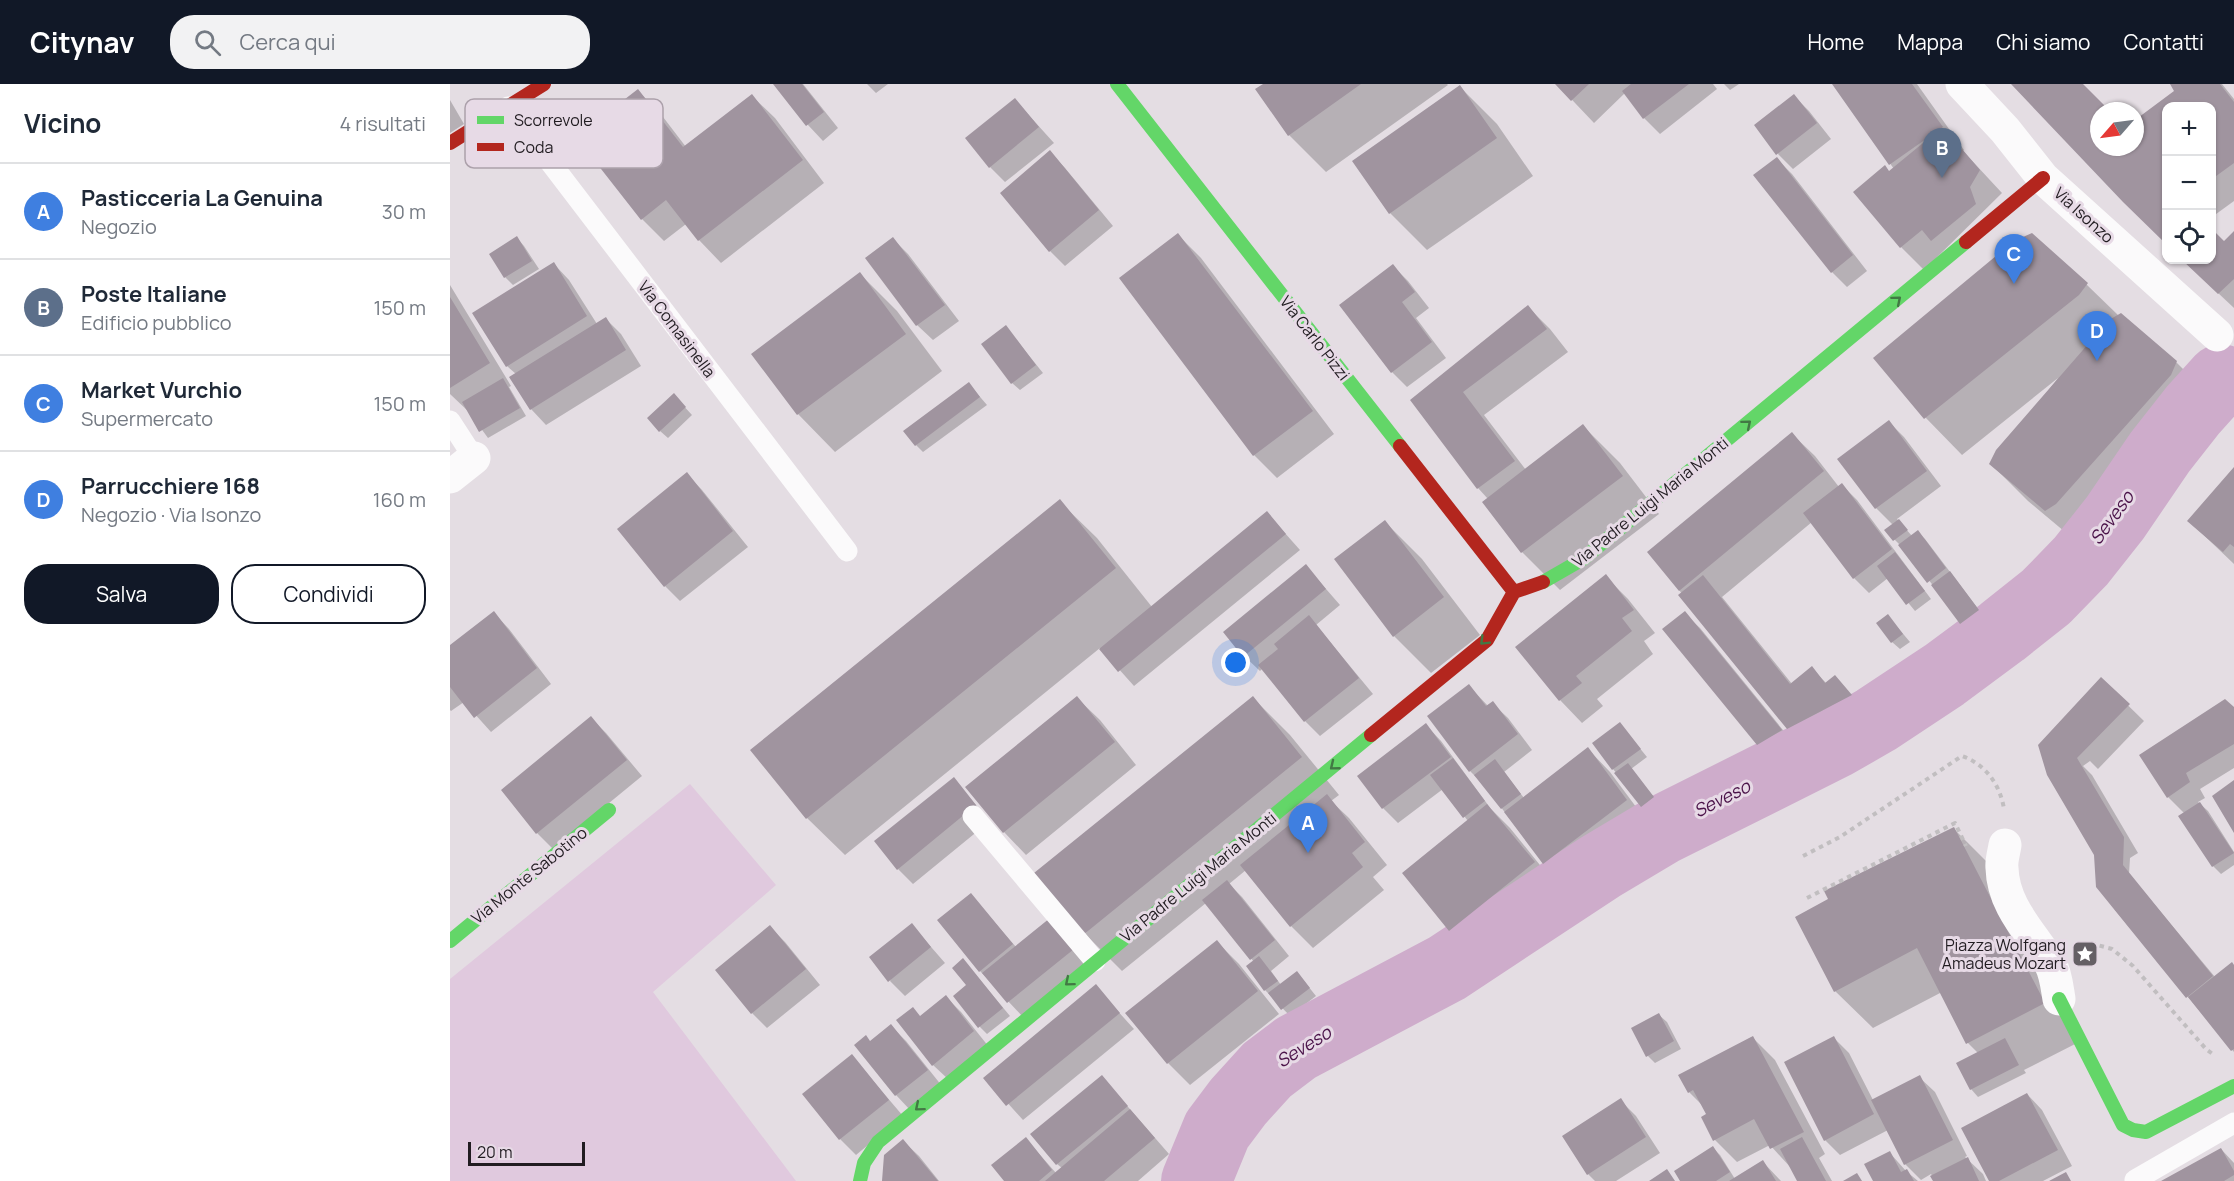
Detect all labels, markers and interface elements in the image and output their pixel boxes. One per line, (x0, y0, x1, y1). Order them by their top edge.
search box (170, 15, 590, 69)
text: Citynav (30, 23, 134, 61)
icon: search (191, 26, 224, 59)
text: Cerca qui (239, 27, 336, 57)
text: Home (1807, 28, 1864, 56)
text: Mappa (1897, 28, 1963, 56)
text: Chi siamo (1996, 28, 2091, 56)
text: Contatti (2124, 28, 2204, 56)
legend (465, 99, 663, 168)
north arrow (2090, 102, 2144, 156)
map controls (2162, 102, 2216, 264)
button: + (2162, 102, 2216, 156)
text: Vicino (24, 105, 101, 141)
text: Scorrevole (514, 109, 593, 131)
text: 4 risultati (339, 110, 426, 137)
pin: B (1922, 128, 1962, 178)
text: Coda (514, 136, 553, 158)
button: − (2162, 156, 2216, 210)
street label: Via Isonzo (2049, 182, 2119, 248)
text: Pasticceria La Genuina (81, 183, 323, 213)
text: A (37, 198, 50, 225)
text: 30 m (382, 198, 426, 225)
button: locate (2162, 210, 2216, 264)
text: Negozio (81, 213, 157, 240)
pin: C (1994, 234, 2034, 284)
street label: Via Comasinella (633, 276, 721, 382)
text: Poste Italiane (81, 279, 227, 309)
street label: Via Carlo Pizzi (1275, 291, 1355, 385)
text: B (37, 294, 50, 321)
text: 150 m (373, 294, 426, 321)
one-way arrow (1890, 296, 1901, 307)
text: Edificio pubblico (81, 309, 232, 336)
pin: D (2078, 312, 2116, 361)
text: Market Vurchio (81, 375, 242, 405)
text: C (36, 390, 51, 417)
text: 150 m (373, 390, 426, 417)
text: Supermercato (81, 405, 213, 432)
one-way arrow (1740, 420, 1751, 431)
street label: Via Padre Luigi Maria Monti (1567, 432, 1733, 572)
text: Parrucchiere 168 (81, 471, 260, 501)
water label: Seveso (2084, 485, 2140, 549)
text: D (36, 486, 51, 513)
text: 160 m (373, 486, 426, 513)
text: Negozio · Via Isonzo (81, 501, 261, 528)
button: Salva (24, 564, 219, 624)
button: Condividi (231, 564, 426, 624)
one-way arrow (1480, 634, 1491, 645)
your location (1221, 648, 1250, 677)
one-way arrow (1330, 758, 1341, 769)
water label: Seveso (1689, 773, 1755, 823)
pin: A (1288, 804, 1328, 853)
street label: Via Padre Luigi Maria Monti (1115, 807, 1281, 947)
street label: Via Monte Sabotino (467, 821, 591, 929)
place label: Piazza Wolfgang Amadeus Mozart (1942, 934, 2066, 974)
place icon: Piazza Wolfgang Amadeus Mozart (2070, 939, 2100, 969)
one-way arrow (1065, 975, 1076, 986)
water label: Seveso (1271, 1019, 1337, 1072)
one-way arrow (915, 1100, 926, 1111)
scale bar (468, 1139, 585, 1166)
text: 20 m (477, 1141, 513, 1163)

